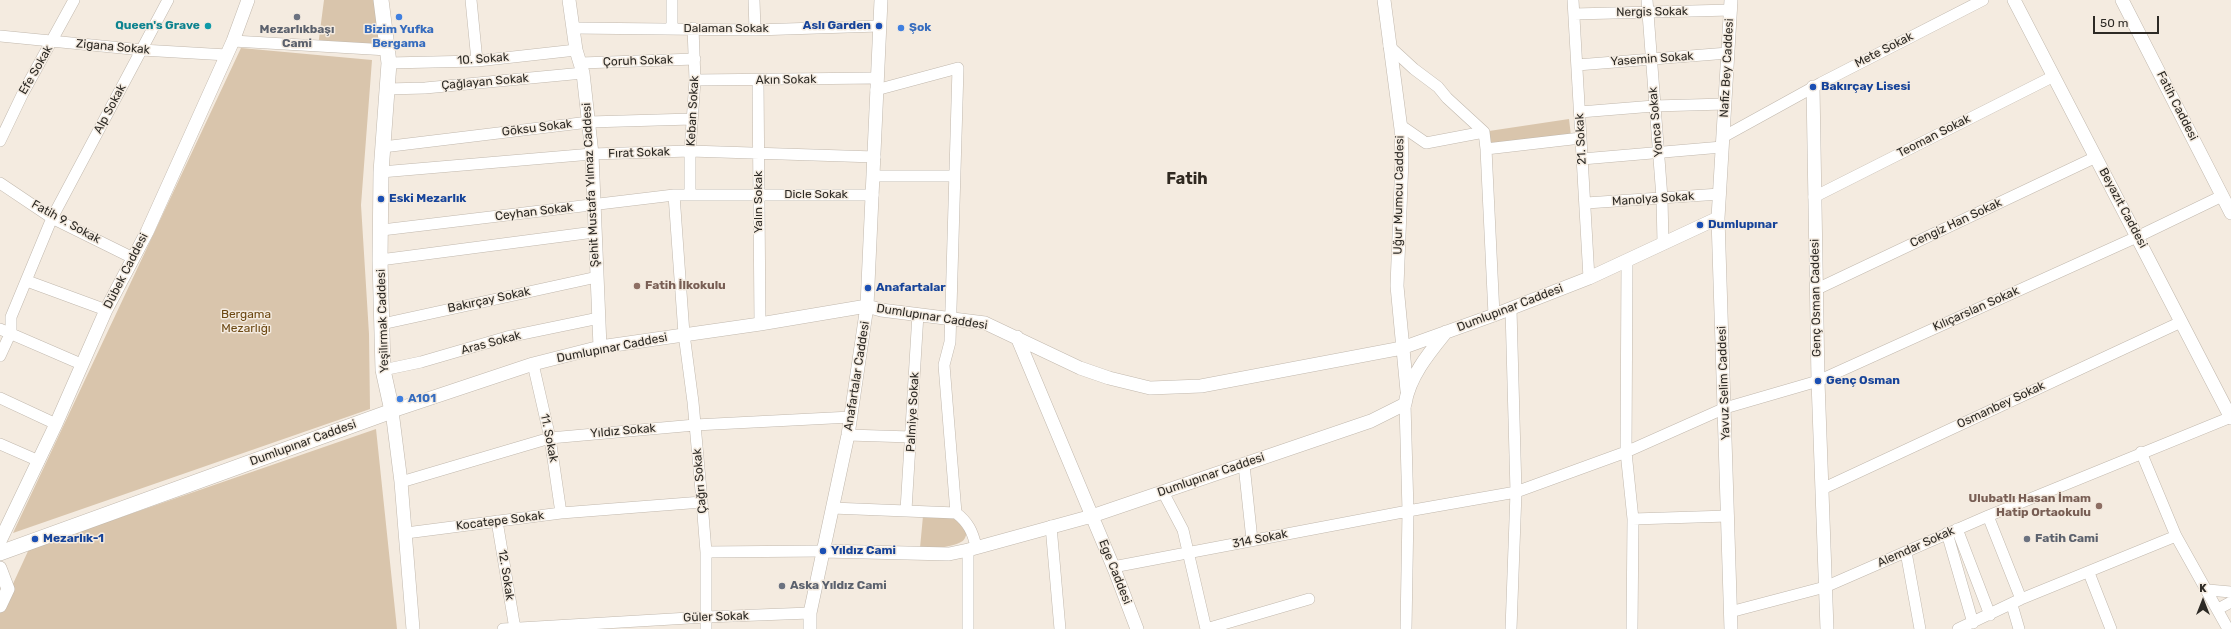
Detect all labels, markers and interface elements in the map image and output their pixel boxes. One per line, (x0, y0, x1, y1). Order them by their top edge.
street label: Nergis Sokak (1616, 4, 1688, 20)
scale bar (2095, 8, 2161, 34)
marker: Mezarlıkbaşı Cami (292, 12, 302, 22)
marker: Bizim Yufka Bergama (394, 12, 404, 22)
text: 50 m (2100, 16, 2128, 30)
street label: Nafiz Bey Caddesi (1717, 18, 1737, 118)
place label: Queen's Grave (115, 19, 200, 33)
place label: Aslı Garden (803, 19, 871, 33)
marker: Queen's Grave (203, 21, 213, 31)
marker: Aslı Garden (874, 21, 884, 31)
place label: Şok (909, 21, 931, 35)
street label: Dalaman Sokak (683, 22, 769, 36)
place label: Mezarlıkbaşı Cami (260, 23, 334, 51)
place label: Bizim Yufka Bergama (364, 23, 434, 51)
marker: Şok (896, 23, 906, 33)
street label: Mete Sokak (1852, 29, 1916, 71)
street label: Zigana Sokak (76, 37, 150, 57)
street label: Efe Sokak (16, 43, 56, 97)
street label: Yasemin Sokak (1610, 49, 1694, 69)
street label: 10. Sokak (457, 50, 509, 68)
street label: Çoruh Sokak (603, 53, 673, 69)
street label: Fatih Caddesi (2153, 69, 2201, 143)
street label: Çağlayan Sokak (441, 71, 529, 93)
street label: Akın Sokak (756, 72, 816, 88)
street label: Keban Sokak (684, 75, 702, 147)
place label: Bakırçay Lisesi (1821, 80, 1910, 94)
street label: Alp Sokak (91, 82, 129, 136)
marker: Bakırçay Lisesi (1808, 82, 1818, 92)
street label: Yonca Sokak (1646, 86, 1666, 158)
street label: Şehit Mustafa Yılmaz Caddesi (580, 102, 602, 268)
street label: Teoman Sokak (1895, 111, 1973, 161)
street label: 21. Sokak (1572, 113, 1590, 165)
street label: Göksu Sokak (501, 117, 573, 139)
street label: Uğur Mumcu Caddesi (1391, 135, 1407, 255)
street label: Fırat Sokak (608, 145, 670, 161)
street label: Beyazıt Caddesi (2096, 165, 2150, 251)
district label: Fatih (1166, 169, 1208, 189)
street label: Yalın Sokak (752, 171, 766, 233)
street label: Dicle Sokak (784, 188, 848, 202)
street label: Manolya Sokak (1611, 189, 1695, 209)
place label: Eski Mezarlık (389, 192, 466, 206)
marker: Eski Mezarlık (376, 194, 386, 204)
street label: Cengiz Han Sokak (1908, 195, 2004, 251)
street label: Fatih 9. Sokak (29, 197, 103, 247)
street label: Ceyhan Sokak (494, 200, 574, 224)
place label: Dumlupınar (1708, 218, 1778, 232)
marker: Dumlupınar (1695, 220, 1705, 230)
street label: Dübek Caddesi (101, 231, 151, 311)
street label: Genç Osman Caddesi (1808, 239, 1824, 357)
street label: Yeşilırmak Caddesi (374, 269, 392, 373)
place label: Fatih İlkokulu (645, 279, 726, 293)
marker: Fatih İlkokulu (632, 281, 642, 291)
place label: Anafartalar (876, 281, 946, 295)
street label: Dumlupınar Caddesi (1455, 281, 1565, 335)
marker: Anafartalar (863, 283, 873, 293)
street label: Bakırçay Sokak (446, 284, 532, 316)
street label: Kılıçarslan Sokak (1931, 284, 2021, 334)
street label: Dumlupınar Caddesi (875, 301, 989, 333)
park label: Bergama Mezarlığı (221, 308, 271, 336)
street label: Anafartalar Caddesi (841, 320, 873, 432)
street label: Yavuz Selim Caddesi (1715, 326, 1733, 440)
street label: Aras Sokak (459, 328, 523, 358)
street label: Dumlupınar Caddesi (555, 330, 669, 366)
street label: Palmiye Sokak (904, 372, 922, 452)
place label: Genç Osman (1826, 374, 1900, 388)
marker: Genç Osman (1813, 376, 1823, 386)
street label: Osmanbey Sokak (1955, 378, 2047, 432)
place label: A101 (408, 392, 436, 406)
marker: A101 (395, 394, 405, 404)
street label: 11. Sokak (537, 412, 561, 464)
street label: Dumlupınar Caddesi (248, 417, 358, 469)
street label: Yıldız Sokak (590, 421, 656, 441)
street label: Çağrı Sokak (690, 448, 710, 514)
street label: Dumlupınar Caddesi (1156, 450, 1266, 500)
place label: Ulubatlı Hasan İmam Hatip Ortaokulu (1969, 492, 2091, 520)
marker: Ulubatlı Hasan İmam Hatip Ortaokulu (2094, 501, 2104, 511)
street label: Kocatepe Sokak (455, 508, 545, 534)
street label: Alemdar Sokak (1875, 524, 1957, 570)
street label: 314 Sokak (1231, 527, 1289, 551)
place label: Mezarlık-1 (43, 532, 104, 546)
place label: Fatih Cami (2035, 532, 2099, 546)
marker: Mezarlık-1 (30, 534, 40, 544)
marker: Fatih Cami (2022, 534, 2032, 544)
street label: Ege Caddesi (1095, 537, 1135, 607)
place label: Yıldız Cami (831, 544, 896, 558)
marker: Yıldız Cami (818, 546, 828, 556)
street label: 12. Sokak (495, 548, 517, 602)
place label: Aska Yıldız Cami (790, 579, 887, 593)
marker: Aska Yıldız Cami (777, 581, 787, 591)
north arrow (2183, 581, 2223, 621)
text: K (2199, 582, 2207, 595)
street label: Güler Sokak (683, 609, 749, 625)

